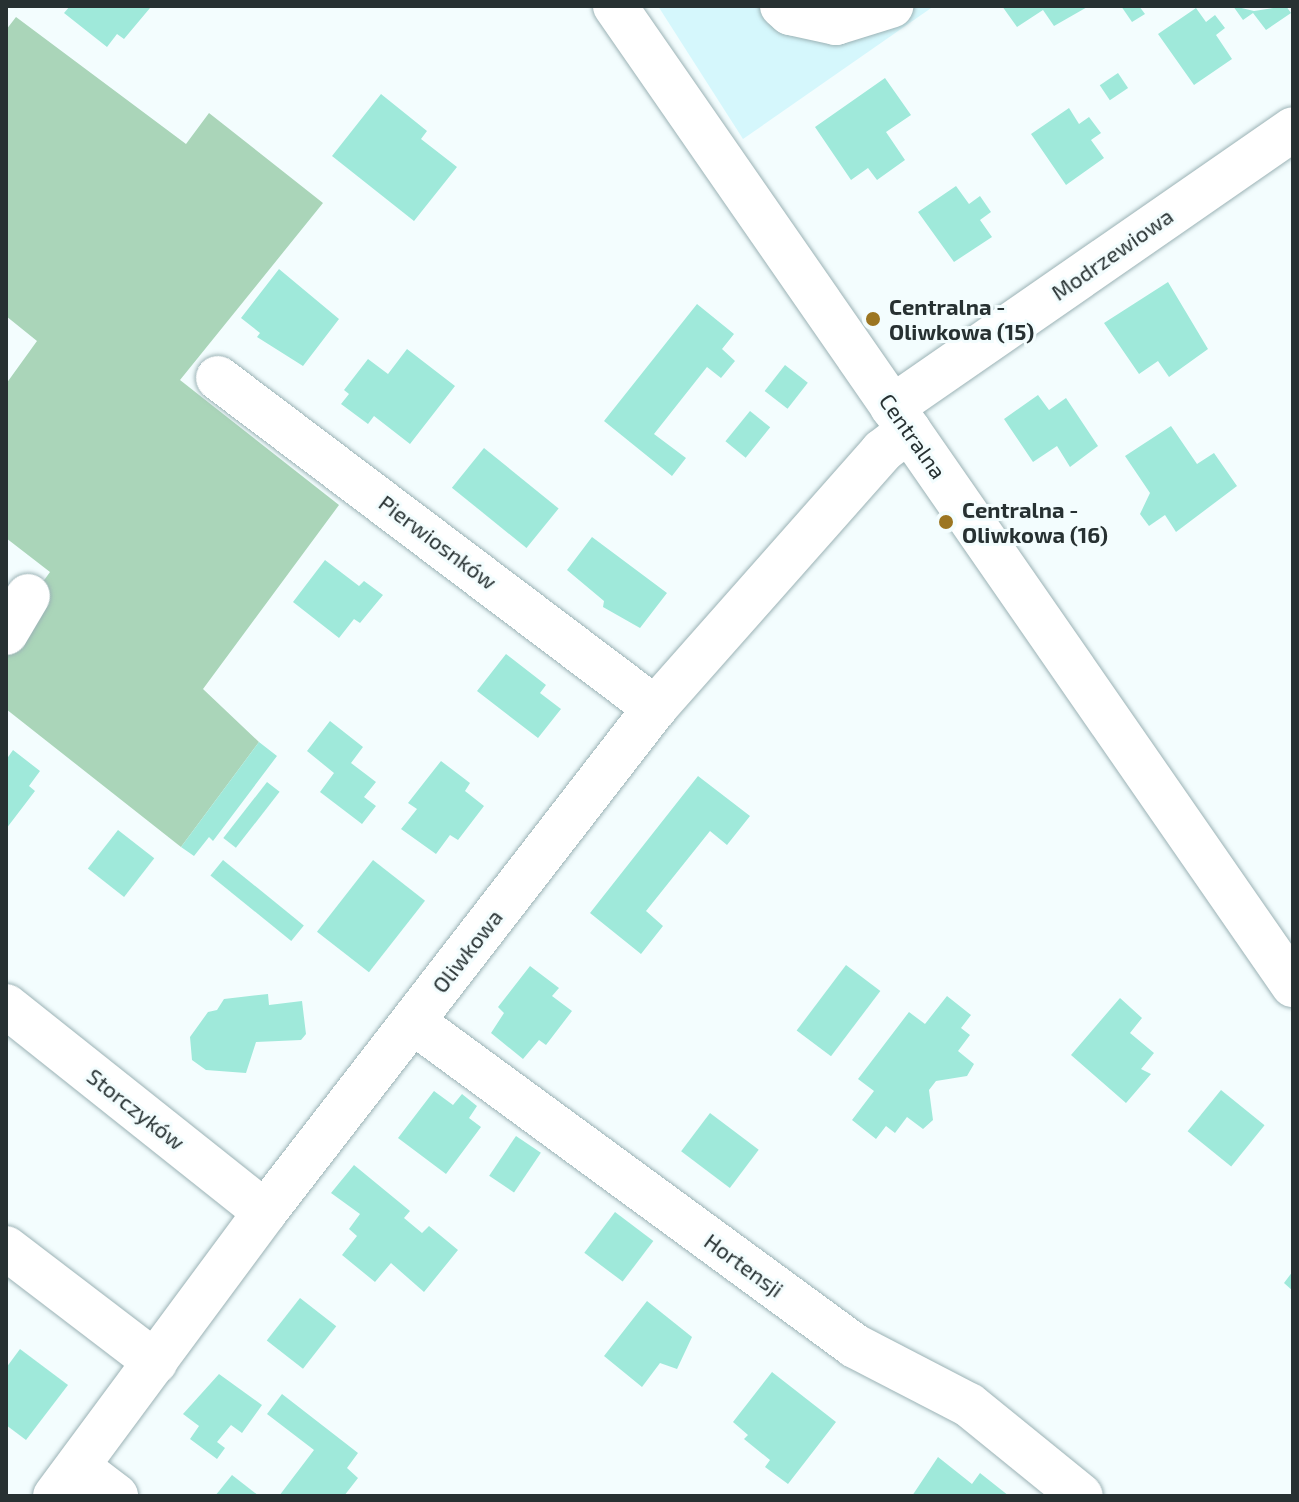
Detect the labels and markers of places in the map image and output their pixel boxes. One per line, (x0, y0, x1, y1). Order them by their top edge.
place label: Centralna - Oliwkowa (15) (889, 293, 1034, 344)
marker: Centralna - Oliwkowa (15) (864, 310, 882, 328)
place label: Centralna - Oliwkowa (16) (962, 496, 1108, 548)
marker: Centralna - Oliwkowa (16) (937, 513, 955, 531)

